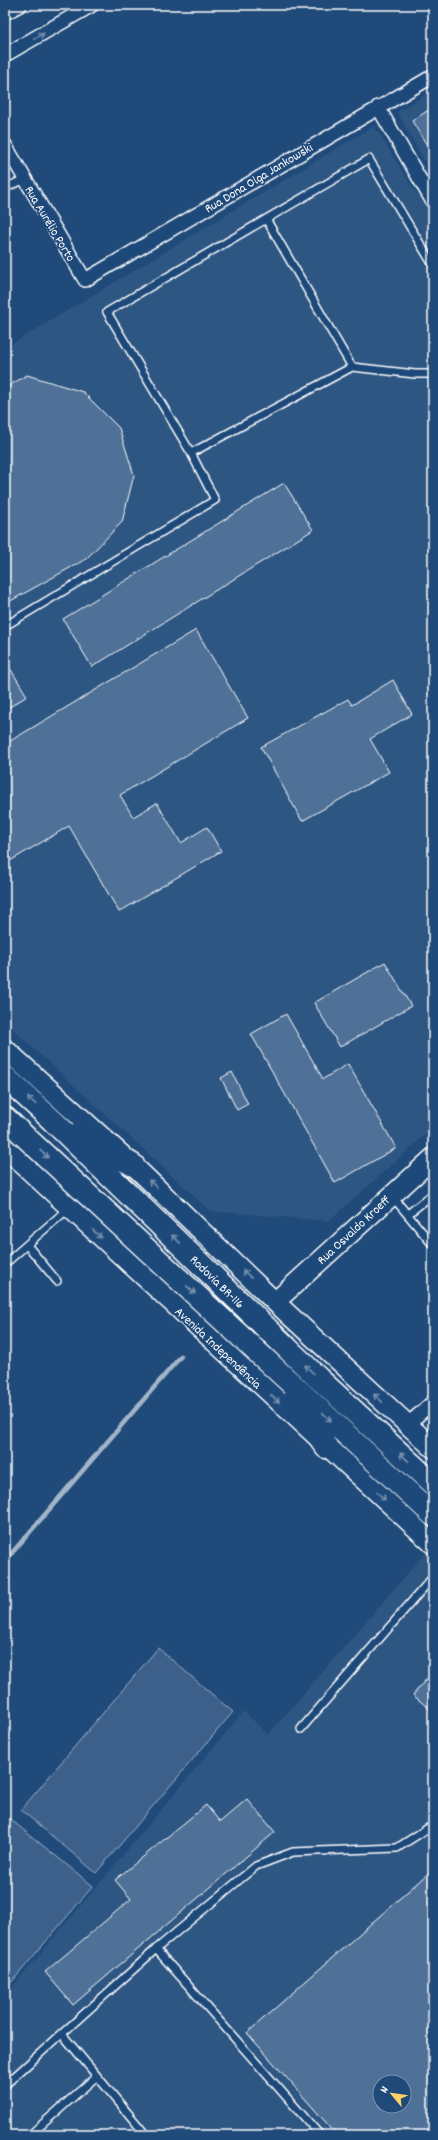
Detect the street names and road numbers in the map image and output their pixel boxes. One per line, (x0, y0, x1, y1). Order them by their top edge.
street label: Rua Dona Olga Jankowski (201, 139, 318, 219)
street label: Rua Aurélio Porto (19, 183, 79, 266)
street label: Rua Osvaldo Kroeff (314, 1192, 396, 1270)
street label: Rodovia BR-116 (185, 1252, 248, 1314)
street label: Avenida Independência (170, 1303, 266, 1395)

